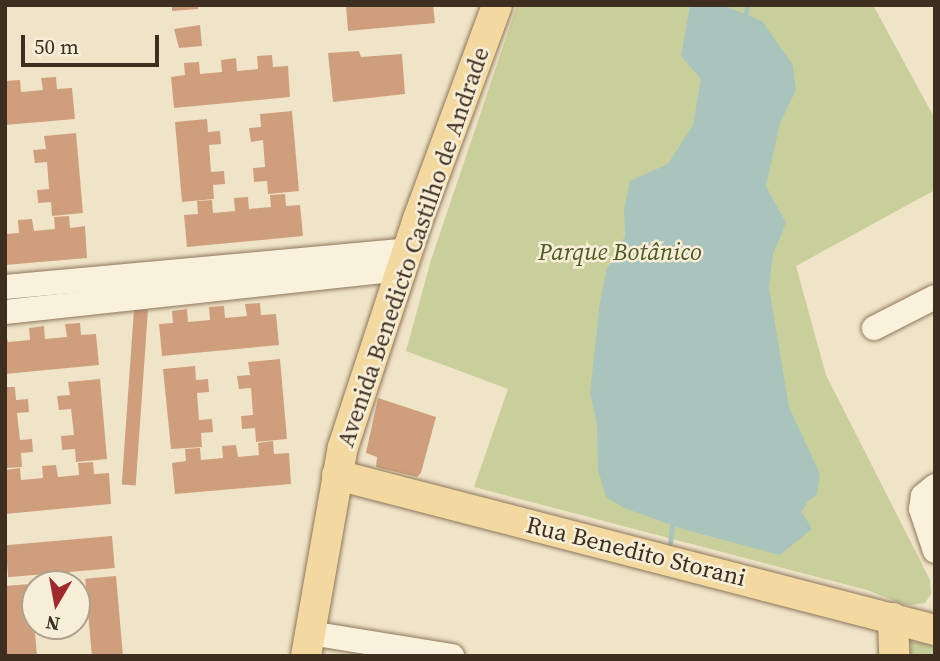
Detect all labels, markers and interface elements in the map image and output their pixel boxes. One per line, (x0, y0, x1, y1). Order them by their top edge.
scale bar (24, 21, 163, 65)
text: 50 m (34, 32, 79, 61)
street label: Avenida Benedicto Castilho de Andrade (331, 43, 495, 451)
park label: Parque Botânico (538, 238, 702, 266)
street label: Rua Benedito Storani (523, 510, 749, 592)
north arrow (21, 570, 91, 640)
text: N (44, 610, 62, 638)

